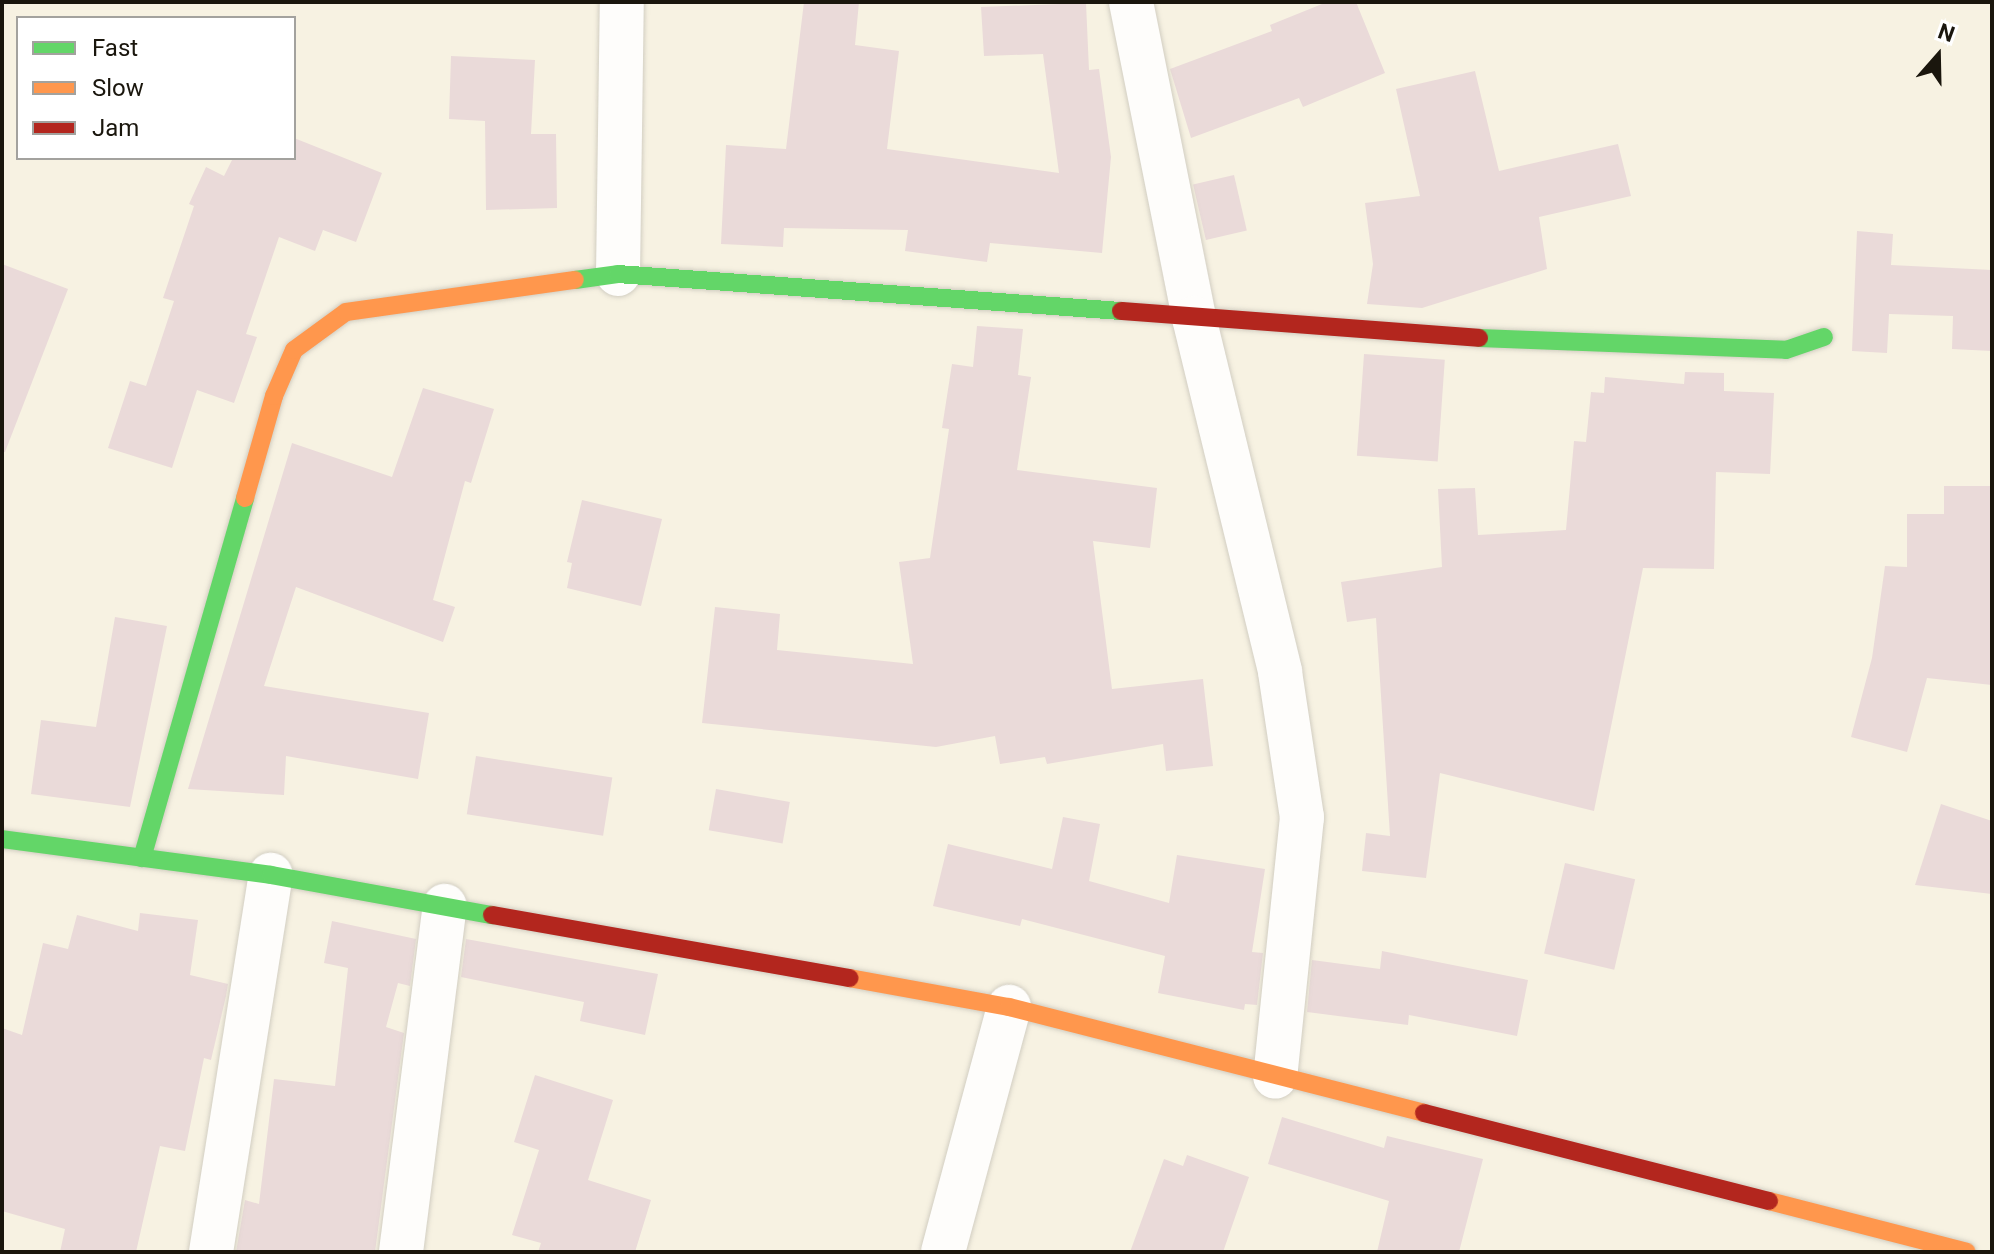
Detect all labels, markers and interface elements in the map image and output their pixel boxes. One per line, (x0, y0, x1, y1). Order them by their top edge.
legend (16, 16, 296, 160)
north arrow (1898, 16, 1978, 96)
text: N (1935, 19, 1958, 47)
text: Fast (92, 34, 138, 62)
text: Slow (92, 74, 144, 102)
text: Jam (92, 114, 139, 142)

